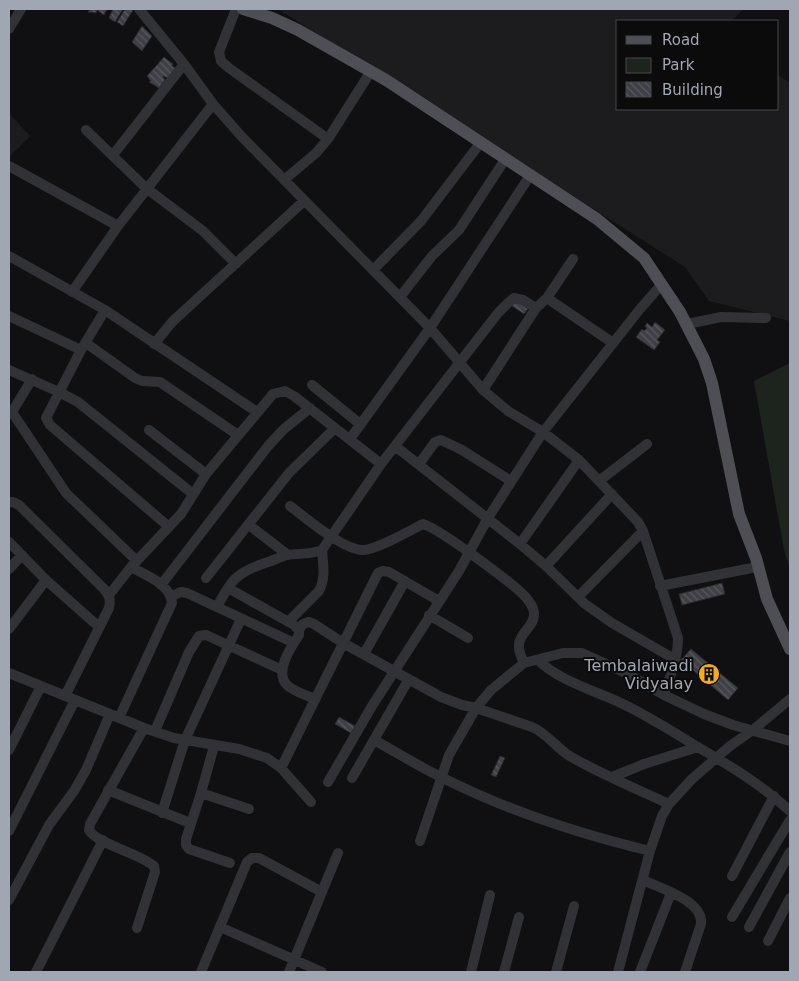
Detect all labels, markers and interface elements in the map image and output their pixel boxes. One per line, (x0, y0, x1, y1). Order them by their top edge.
legend (616, 20, 779, 110)
text: Road (662, 31, 700, 49)
text: Park (662, 56, 695, 74)
text: Building (662, 81, 723, 99)
place label: Tembalaiwadi Vidyalay (583, 656, 693, 693)
building icon: Tembalaiwadi Vidyalay (697, 662, 721, 686)

